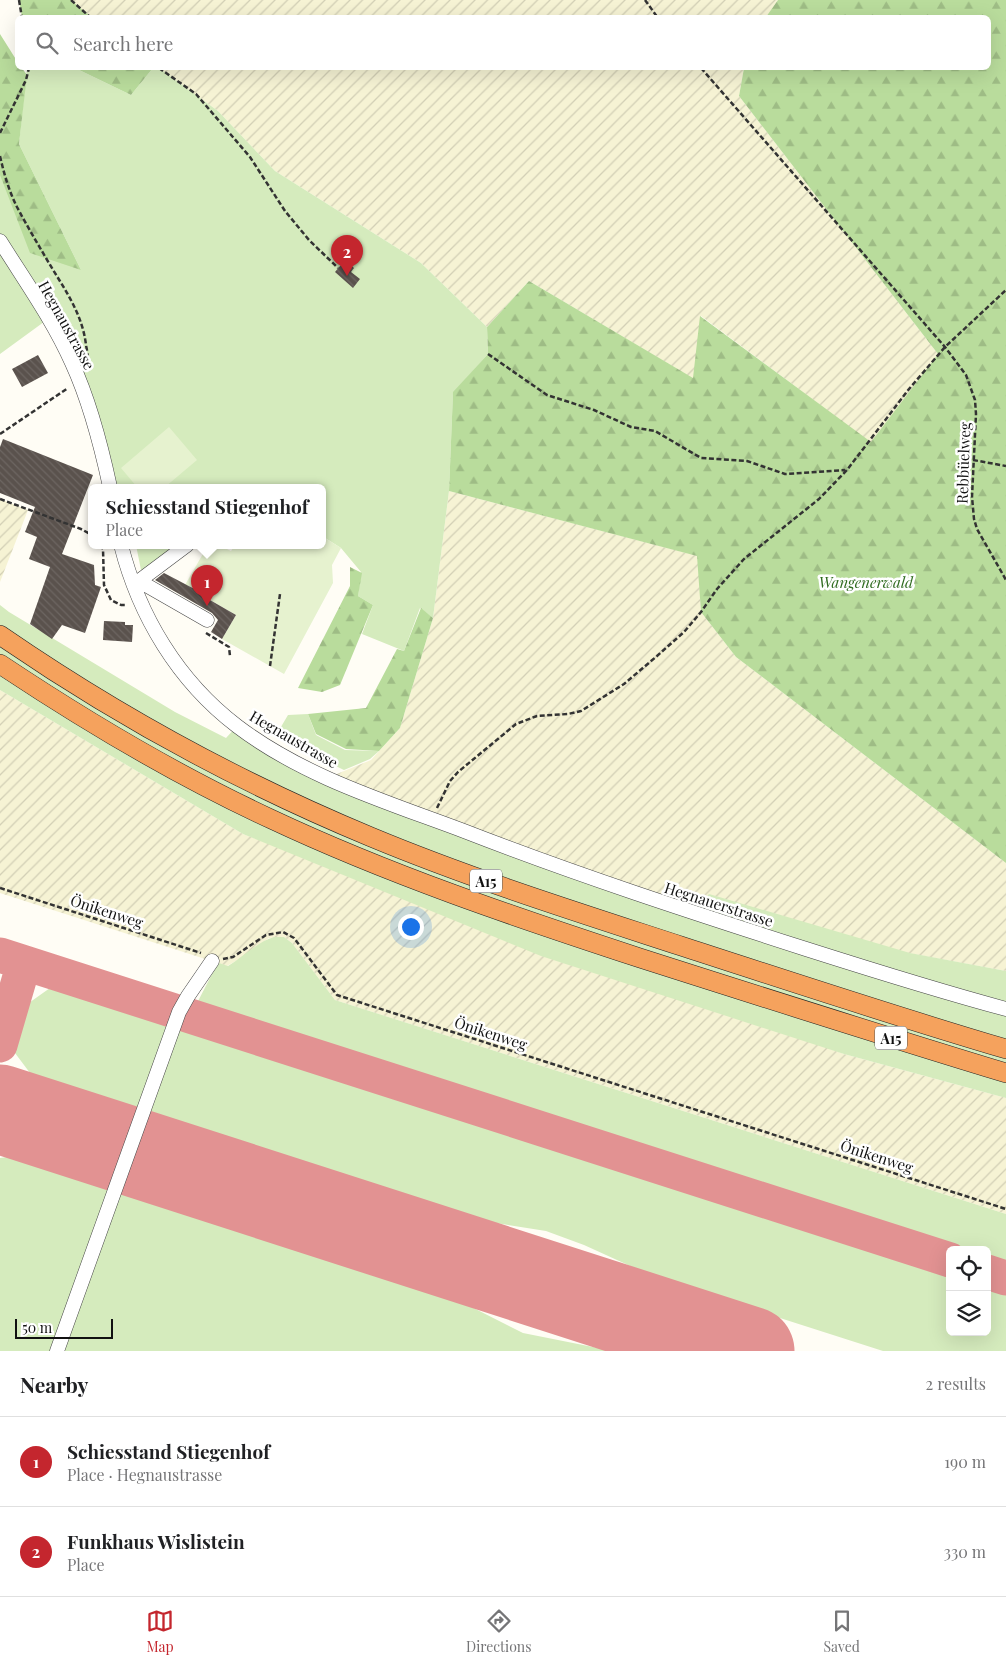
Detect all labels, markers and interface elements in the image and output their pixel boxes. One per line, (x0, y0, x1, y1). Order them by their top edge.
search box (15, 15, 991, 70)
icon: search (33, 29, 61, 57)
text: Search here (73, 30, 173, 56)
pin: 2 (331, 235, 363, 276)
street label: Hegnaustrasse (34, 277, 100, 373)
street label: Rebbüelweg (952, 422, 974, 504)
popup (88, 484, 326, 549)
text: Schiesstand Stiegenhof (106, 493, 308, 519)
text: Place (106, 519, 143, 540)
pin: 1 (191, 565, 223, 606)
park label: Wangenerwald (819, 572, 914, 592)
street label: Hegnaustrasse (246, 706, 342, 772)
road number: A15 (470, 869, 502, 892)
street label: Hegnauerstrasse (662, 877, 776, 931)
street label: Önikenweg (68, 890, 146, 932)
your location (398, 914, 424, 940)
street label: Önikenweg (452, 1012, 530, 1054)
road number: A15 (875, 1026, 907, 1050)
street label: Önikenweg (838, 1135, 916, 1177)
map controls (946, 1246, 991, 1336)
button: locate (946, 1246, 991, 1291)
button: layers (946, 1291, 991, 1336)
scale bar (15, 1316, 112, 1339)
text: 50 m (22, 1318, 52, 1337)
text: Nearby (20, 1370, 89, 1398)
text: 2 results (926, 1373, 986, 1394)
text: Schiesstand Stiegenhof (67, 1438, 270, 1464)
text: 1 (33, 1451, 39, 1472)
text: 190 m (944, 1451, 986, 1472)
text: Place · Hegnaustrasse (67, 1464, 222, 1485)
text: Funkhaus Wislistein (67, 1528, 245, 1554)
text: 2 (32, 1541, 40, 1562)
text: 330 m (944, 1541, 986, 1562)
text: Place (67, 1554, 105, 1575)
tab: Map (146, 1607, 174, 1656)
tab: Directions (466, 1607, 531, 1656)
tab: Saved (824, 1607, 860, 1656)

